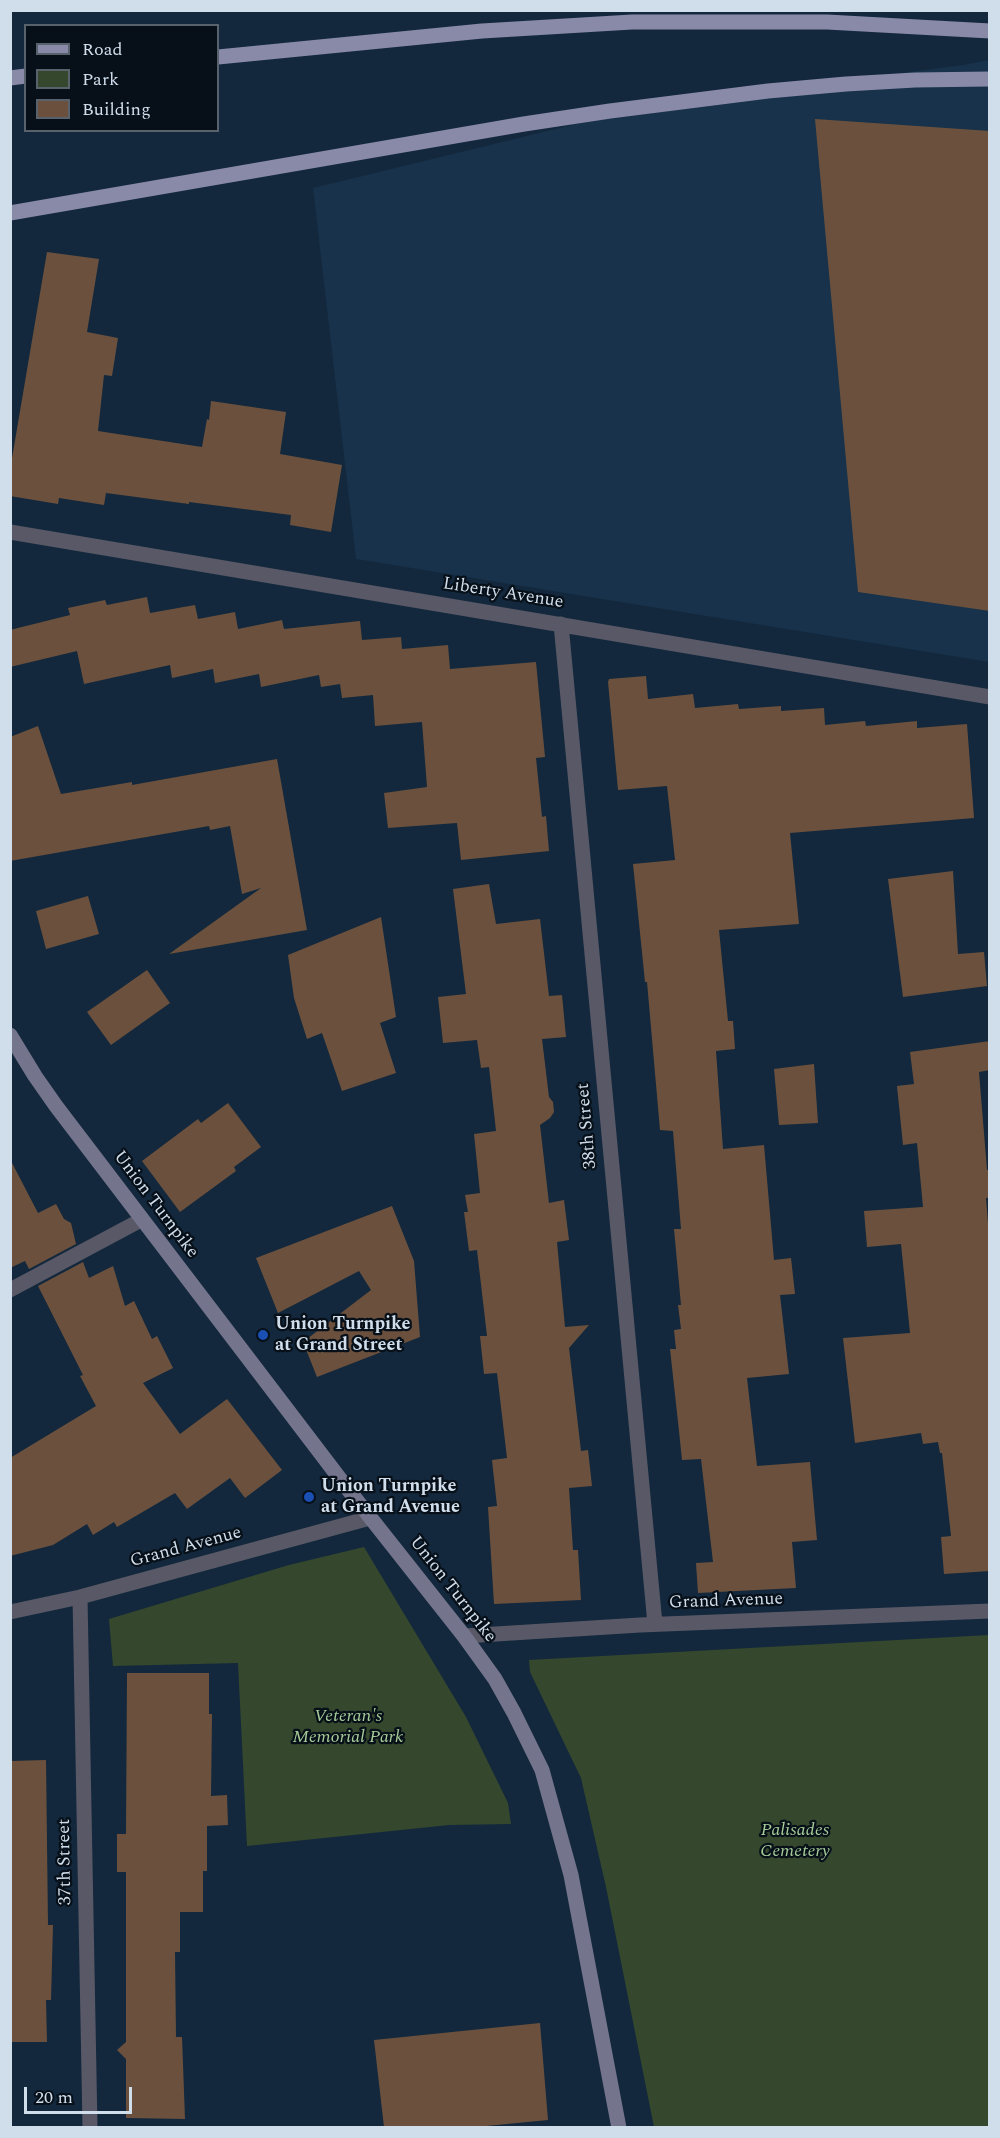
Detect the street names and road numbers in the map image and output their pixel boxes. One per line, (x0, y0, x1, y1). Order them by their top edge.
street label: Liberty Avenue (441, 574, 565, 614)
street label: 38th Street (573, 1082, 603, 1170)
street label: Union Turnpike (108, 1147, 202, 1263)
street label: Grand Avenue (128, 1523, 244, 1573)
street label: Union Turnpike (404, 1533, 500, 1647)
street label: Grand Avenue (668, 1589, 784, 1615)
street label: 37th Street (54, 1819, 78, 1905)

